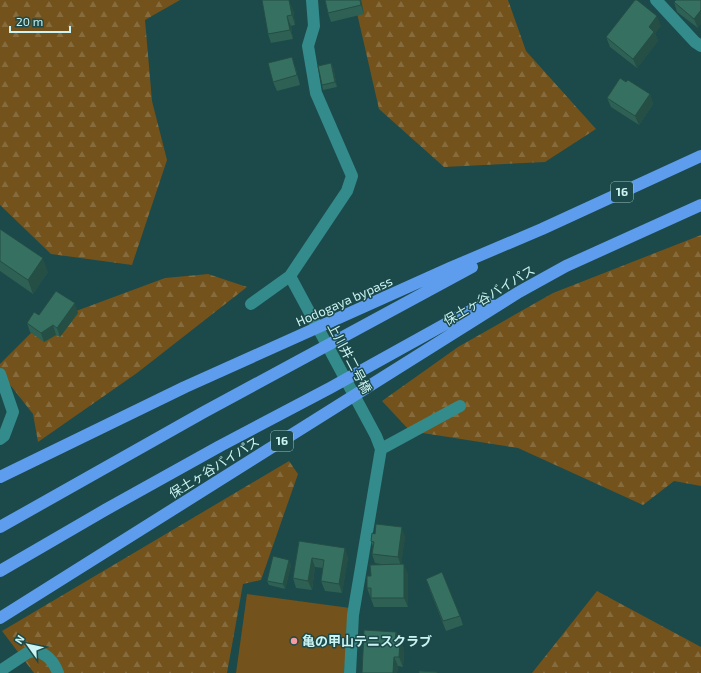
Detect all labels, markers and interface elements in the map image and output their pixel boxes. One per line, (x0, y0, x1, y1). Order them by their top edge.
scale bar (10, 8, 70, 34)
text: 20 m (16, 14, 43, 28)
road number: 16 (611, 182, 633, 202)
street label: 保土ヶ谷バイパス (440, 261, 538, 329)
street label: Hodogaya bypass (293, 273, 395, 329)
street label: 上川井二号橋 (325, 320, 375, 396)
road number: 16 (271, 431, 293, 451)
street label: 保土ヶ谷バイパス (166, 433, 262, 501)
north arrow (8, 625, 48, 665)
text: N (12, 632, 27, 646)
place label: 亀の甲山テニスクラブ (302, 633, 432, 649)
marker: 亀の甲山テニスクラブ (289, 636, 299, 646)

